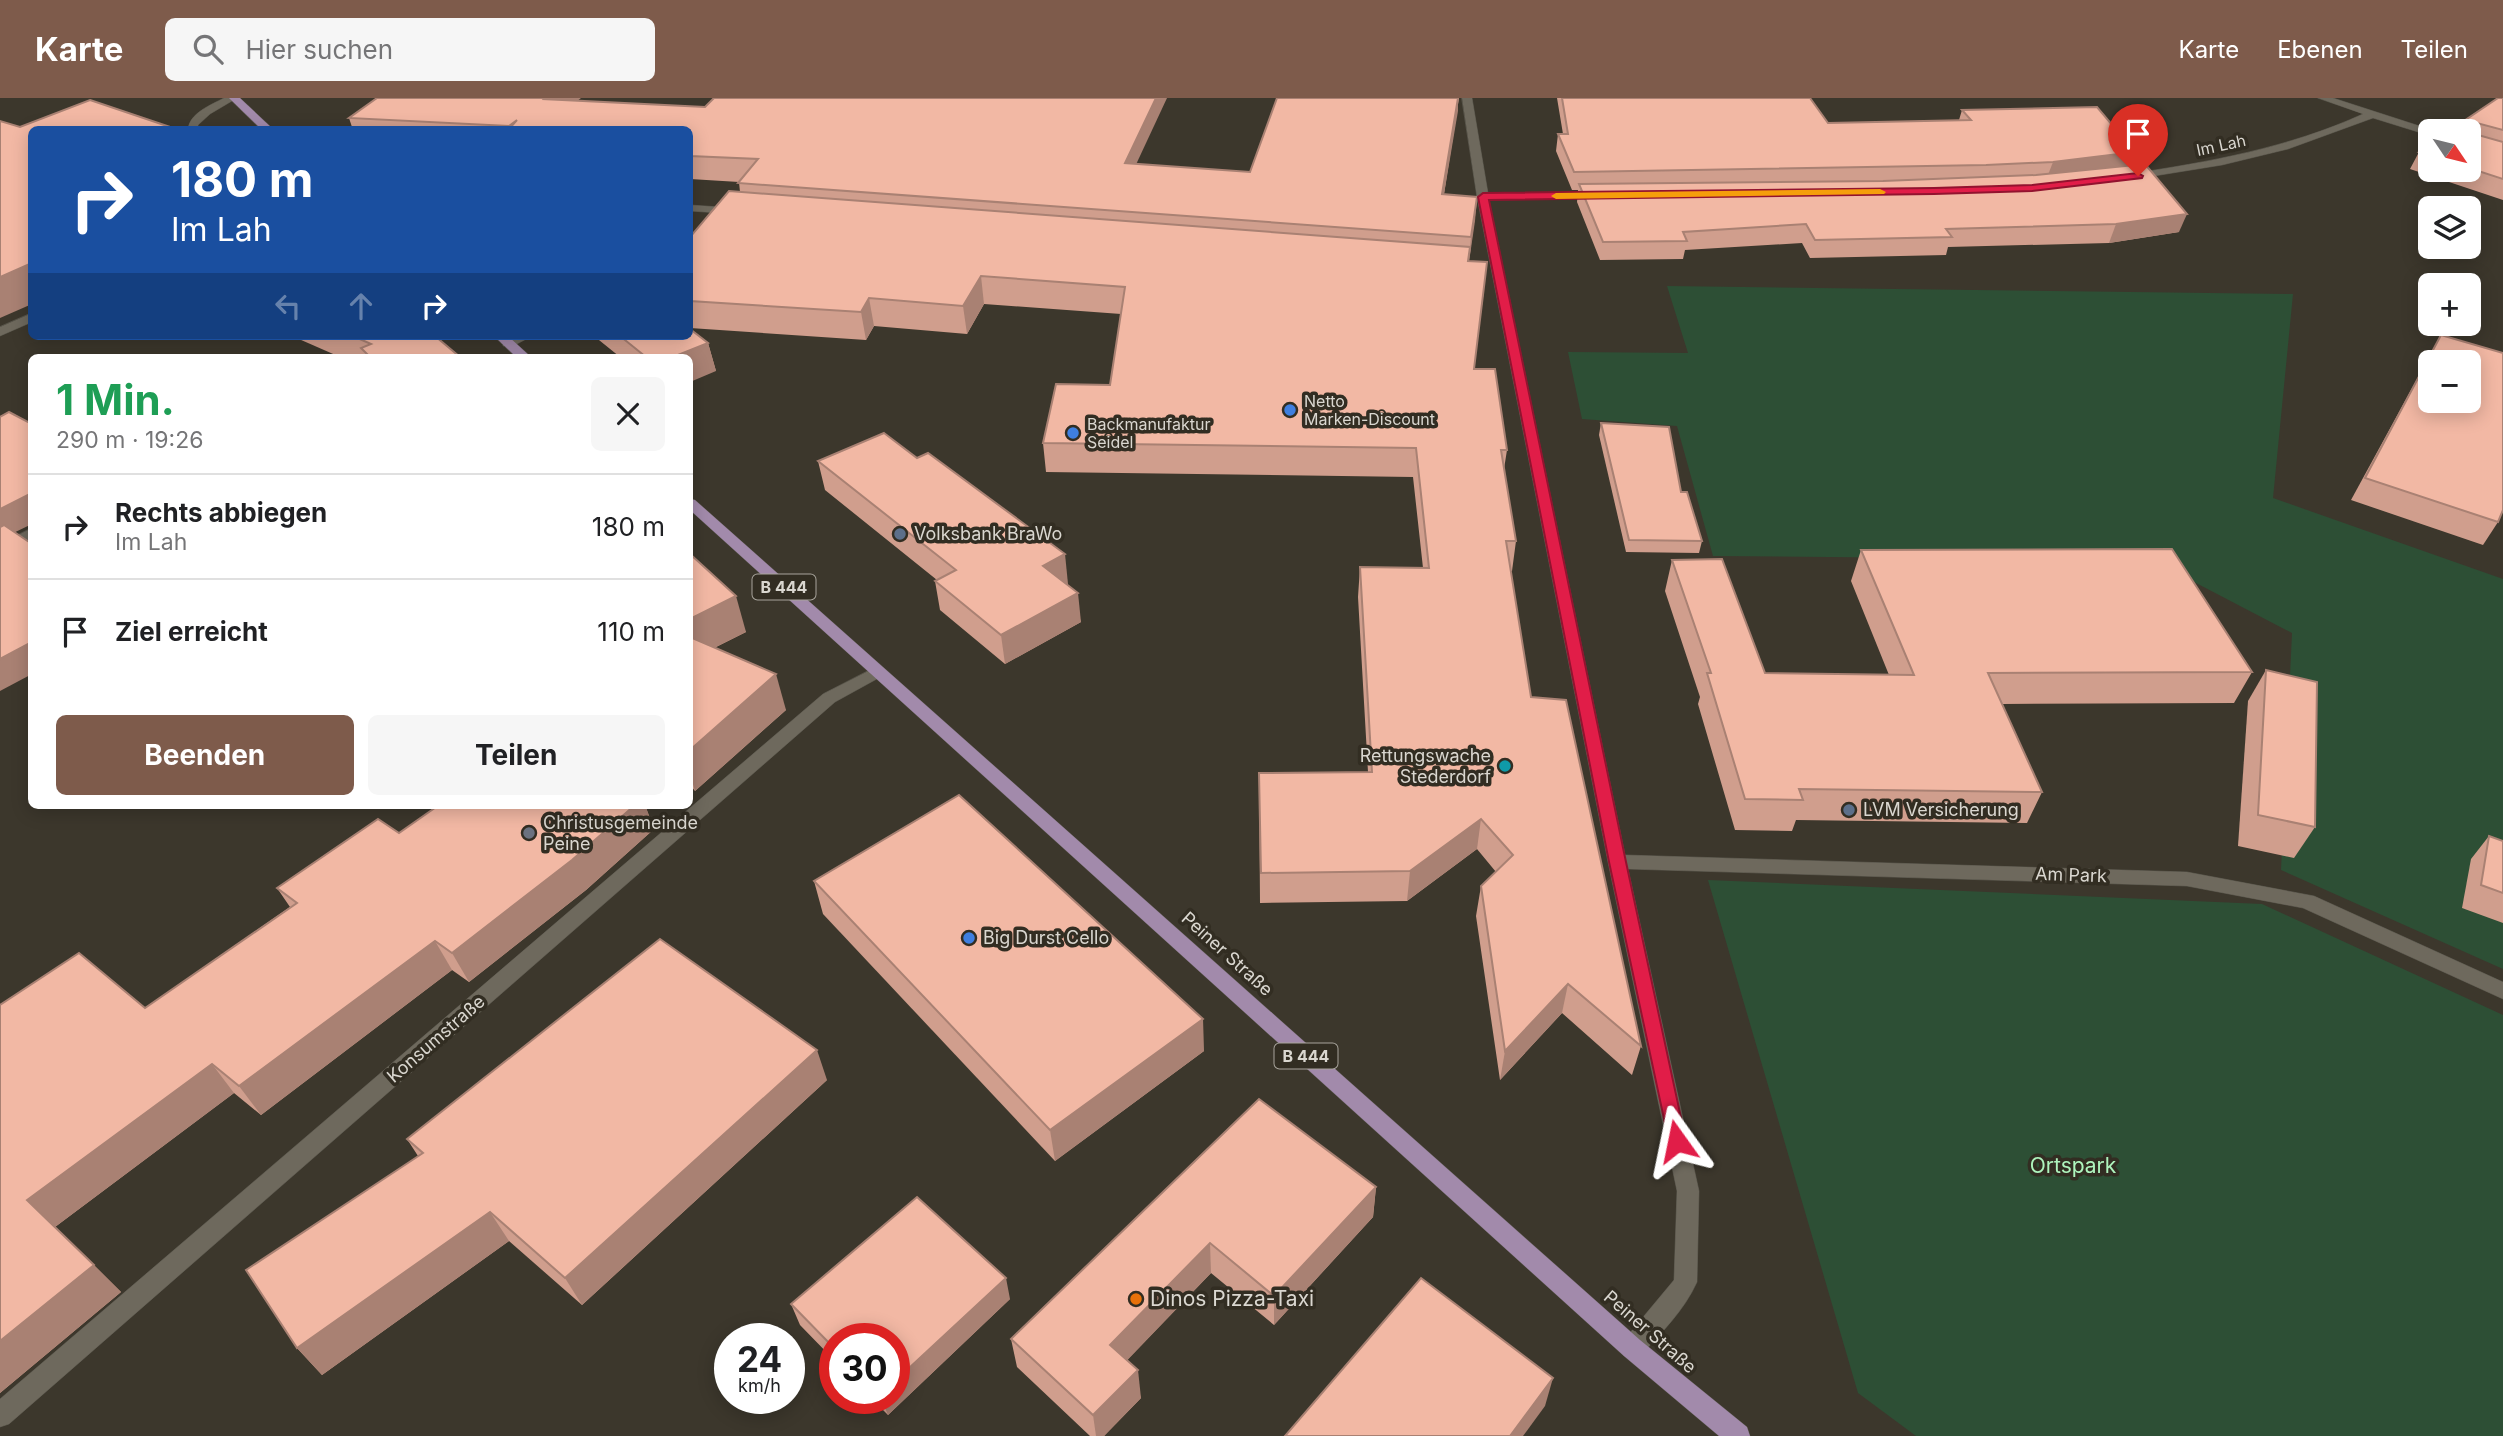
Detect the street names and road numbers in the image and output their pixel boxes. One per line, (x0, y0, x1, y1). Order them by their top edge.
street label: Im Lah (2194, 130, 2248, 160)
road number: B 444 (752, 574, 816, 600)
street label: Am Park (2035, 863, 2107, 886)
street label: Peiner Straße (1178, 907, 1277, 1000)
street label: Konsumstraße (383, 990, 489, 1087)
road number: B 444 (1274, 1044, 1338, 1068)
street label: Peiner Straße (1600, 1286, 1701, 1377)

